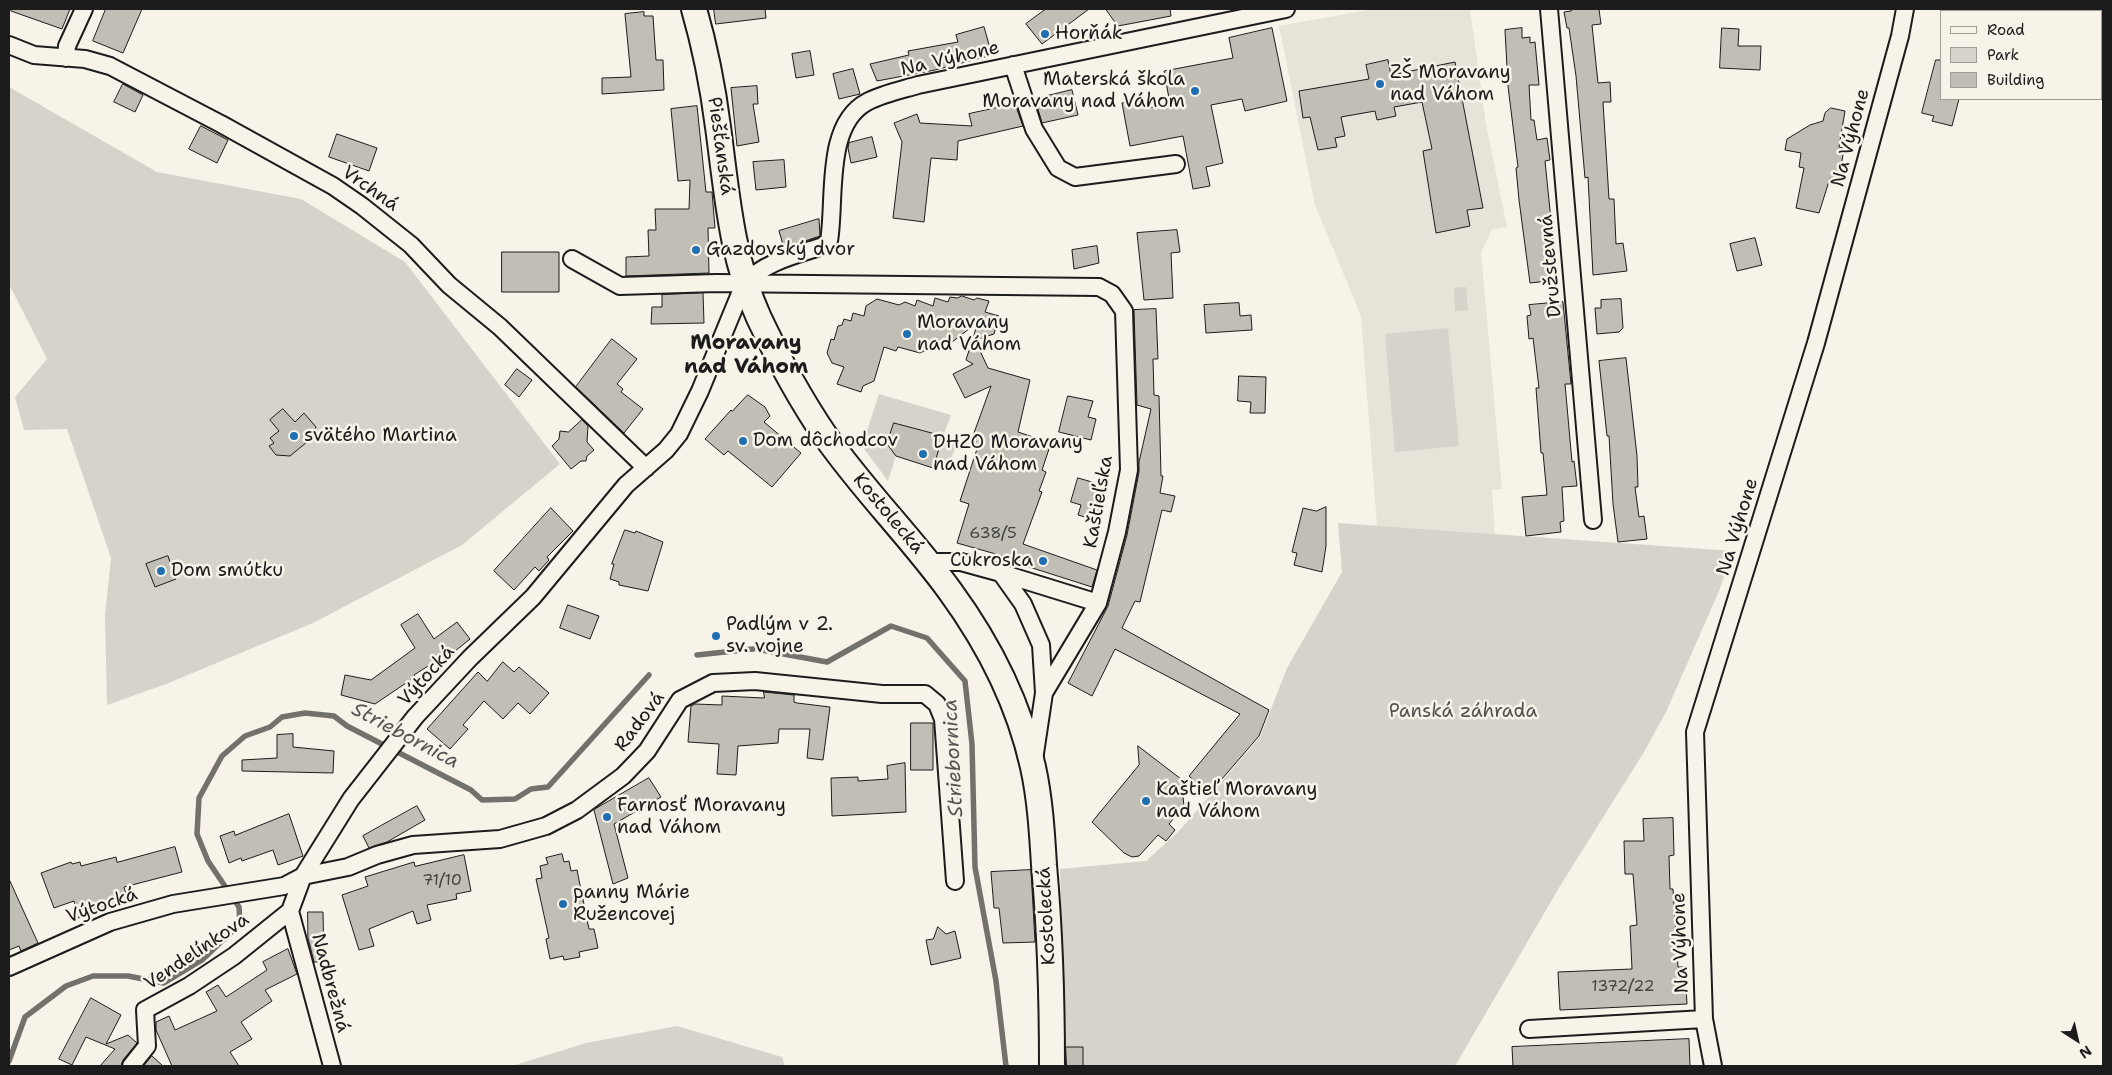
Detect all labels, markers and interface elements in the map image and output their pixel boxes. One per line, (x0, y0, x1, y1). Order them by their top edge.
legend (1940, 10, 2102, 100)
text: Road (1987, 20, 2025, 40)
place label: Horňák (1055, 23, 1123, 45)
marker: Horňák (1039, 28, 1051, 40)
street label: Na Výhone (898, 37, 1002, 81)
text: Park (1987, 45, 2019, 65)
place label: ZŠ Moravany nad Váhom (1390, 62, 1511, 106)
place label: Materská škola Moravany nad Váhom (982, 69, 1185, 113)
text: Building (1987, 70, 2044, 90)
marker: ZŠ Moravany nad Váhom (1374, 78, 1386, 90)
marker: Materská škola Moravany nad Váhom (1189, 85, 1201, 97)
street label: Na Výhone (1827, 86, 1875, 190)
street label: Piešťanská (702, 96, 738, 196)
street label: Vrchná (337, 161, 403, 217)
street label: Družstevná (1535, 214, 1567, 318)
place label: Gazdovský dvor (706, 239, 855, 261)
marker: Gazdovský dvor (690, 244, 702, 256)
place label: Moravany nad Váhom (917, 312, 1021, 356)
marker: Moravany nad Váhom (901, 328, 913, 340)
district label: Moravany nad Váhom (684, 331, 808, 381)
place label: svätého Martina (304, 425, 457, 447)
marker: svätého Martina (288, 430, 300, 442)
place label: Dom dôchodcov (753, 430, 898, 452)
place label: DHZO Moravany nad Váhom (933, 432, 1083, 476)
marker: Dom dôchodcov (737, 435, 749, 447)
marker: DHZO Moravany nad Váhom (917, 448, 929, 460)
street label: Kaštieľska (1080, 454, 1118, 550)
street label: Kostolecká (848, 469, 928, 559)
street label: Na Výhone (1712, 475, 1764, 579)
house number: 638/5 (969, 524, 1017, 544)
place label: Cukroska (950, 550, 1033, 572)
marker: Cukroska (1037, 555, 1049, 567)
place label: Dom smútku (171, 560, 283, 582)
marker: Dom smútku (155, 565, 167, 577)
place label: Padlým v 2. sv. vojne (726, 614, 833, 658)
marker: Padlým v 2. sv. vojne (710, 630, 722, 642)
street label: Výtocká (394, 641, 460, 711)
street label: Radová (610, 688, 670, 756)
water label: Striebornica (347, 698, 463, 774)
water label: Striebornica (939, 698, 969, 818)
park label: Panská záhrada (1389, 701, 1537, 723)
place label: Kaštieľ Moravany nad Váhom (1156, 779, 1317, 823)
place label: Farnosť Moravany nad Váhom (617, 795, 786, 839)
marker: Kaštieľ Moravany nad Váhom (1140, 795, 1152, 807)
marker: Farnosť Moravany nad Váhom (601, 811, 613, 823)
street label: Kostolecká (1033, 866, 1061, 966)
house number: 71/10 (422, 871, 462, 891)
place label: panny Márie Ružencovej (573, 882, 690, 926)
street label: Výtocká (64, 883, 140, 929)
street label: Na Výhone (1668, 892, 1694, 994)
marker: panny Márie Ružencovej (557, 898, 569, 910)
street label: Vendelínkova (140, 909, 254, 995)
street label: Nadbrežná (306, 931, 354, 1035)
house number: 1372/22 (1591, 977, 1655, 997)
north arrow (2052, 1015, 2102, 1065)
text: N (2076, 1042, 2095, 1063)

